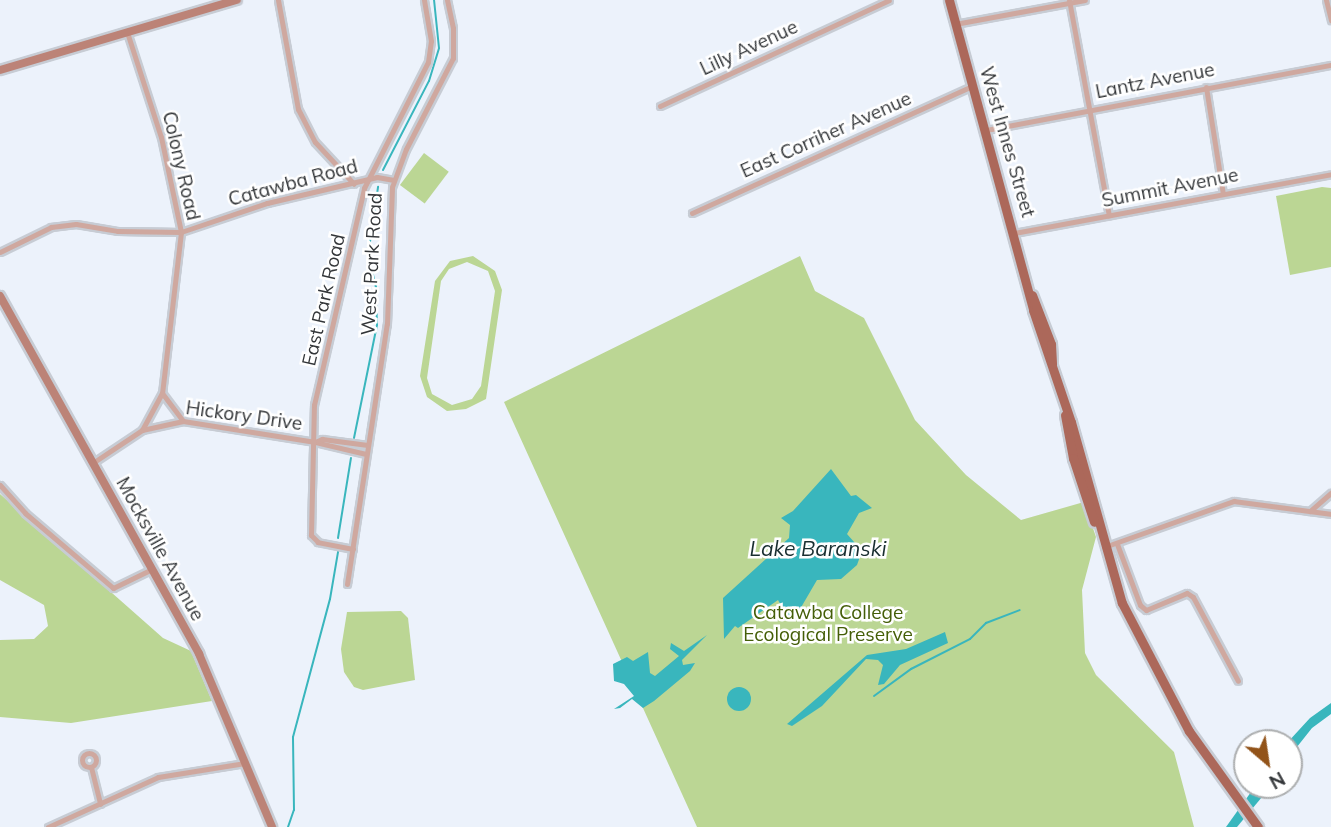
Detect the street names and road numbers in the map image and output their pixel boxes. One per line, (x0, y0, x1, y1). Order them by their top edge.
street label: Lilly Avenue (697, 15, 801, 81)
street label: Lantz Avenue (1094, 58, 1216, 104)
street label: West Innes Street (975, 64, 1039, 220)
street label: East Corriher Avenue (737, 87, 915, 183)
street label: Colony Road (157, 109, 205, 223)
street label: Catawba Road (226, 155, 360, 211)
street label: Summit Avenue (1100, 164, 1240, 212)
street label: West Park Road (357, 192, 387, 336)
street label: East Park Road (298, 232, 350, 368)
street label: Hickory Drive (184, 397, 304, 435)
street label: Mocksville Avenue (111, 473, 209, 625)

